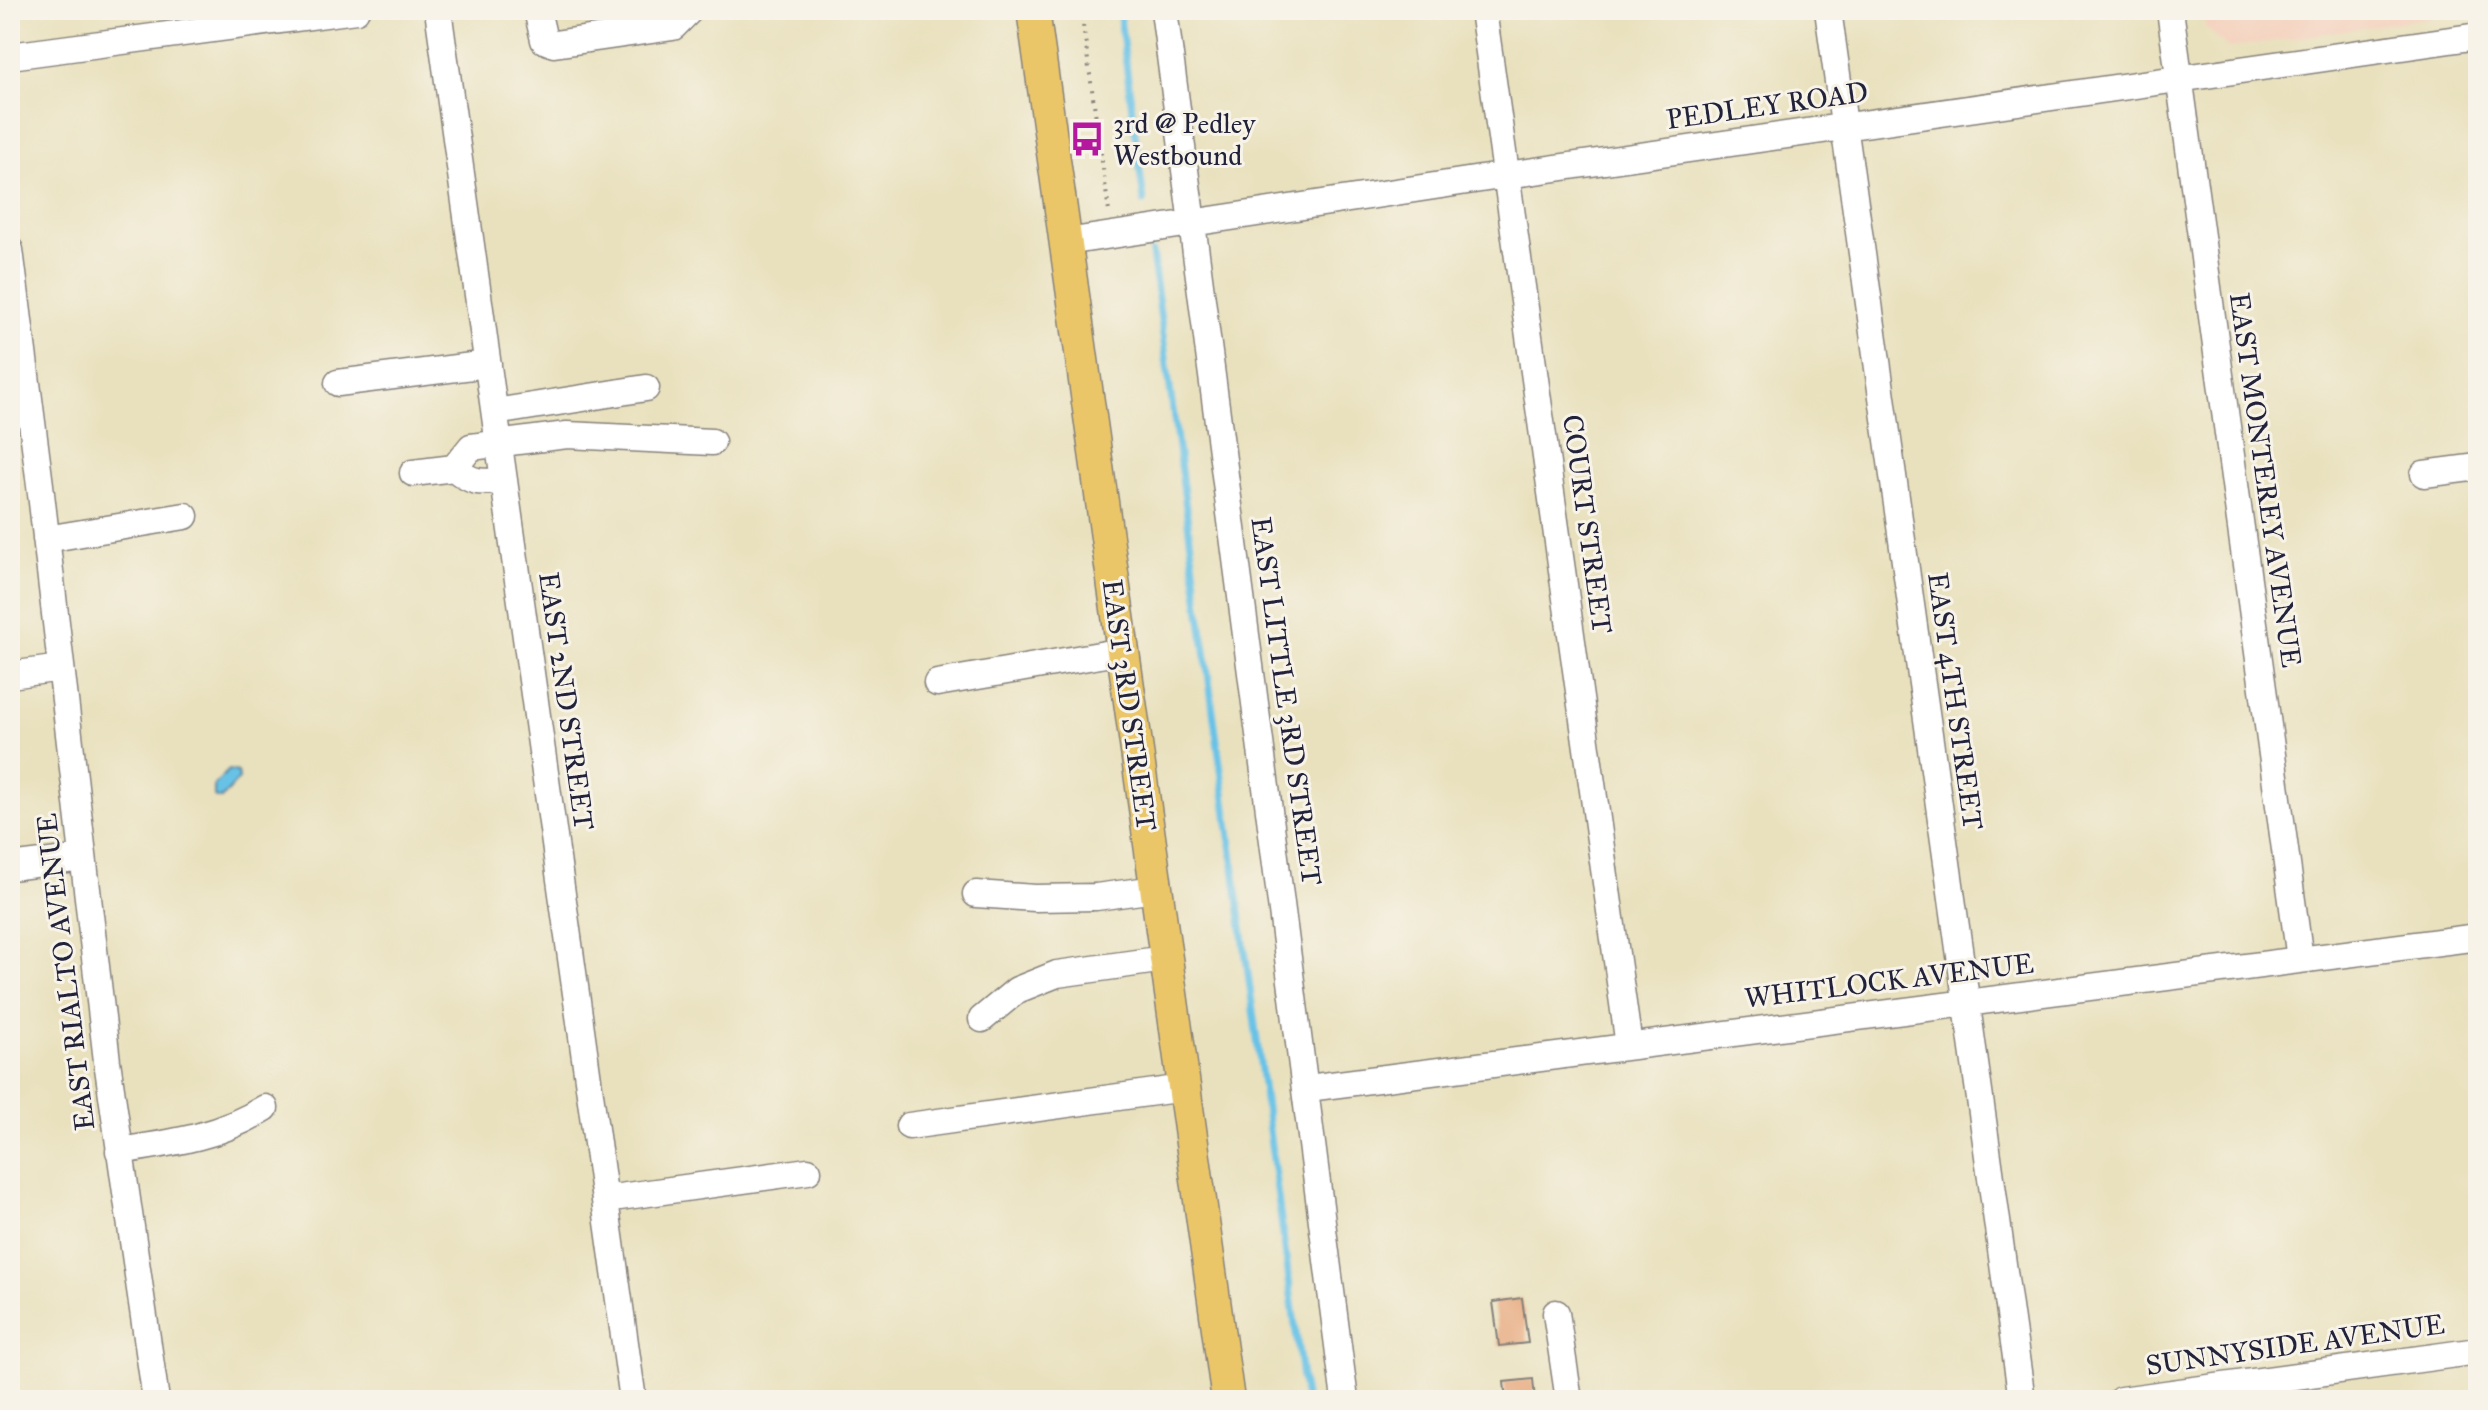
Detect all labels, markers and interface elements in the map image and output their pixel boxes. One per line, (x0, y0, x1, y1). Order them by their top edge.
street label: PEDLEY ROAD (1664, 74, 1870, 137)
place label: 3rd @ Pedley Westbound (1113, 106, 1256, 173)
bus stop icon: 3rd @ Pedley Westbound (1068, 120, 1106, 158)
street label: EAST MONTEREY AVENUE (2222, 290, 2309, 670)
street label: COURT STREET (1555, 412, 1620, 636)
street label: EAST LITTLE 3RD STREET (1243, 515, 1330, 888)
street label: EAST 2ND STREET (531, 570, 602, 832)
street label: EAST 4TH STREET (1920, 570, 1991, 832)
street label: EAST 3RD STREET (1095, 577, 1164, 833)
street label: EAST RIALTO AVENUE (29, 811, 102, 1133)
street label: WHITLOCK AVENUE (1742, 945, 2036, 1016)
street label: SUNNYSIDE AVENUE (2143, 1306, 2447, 1383)

